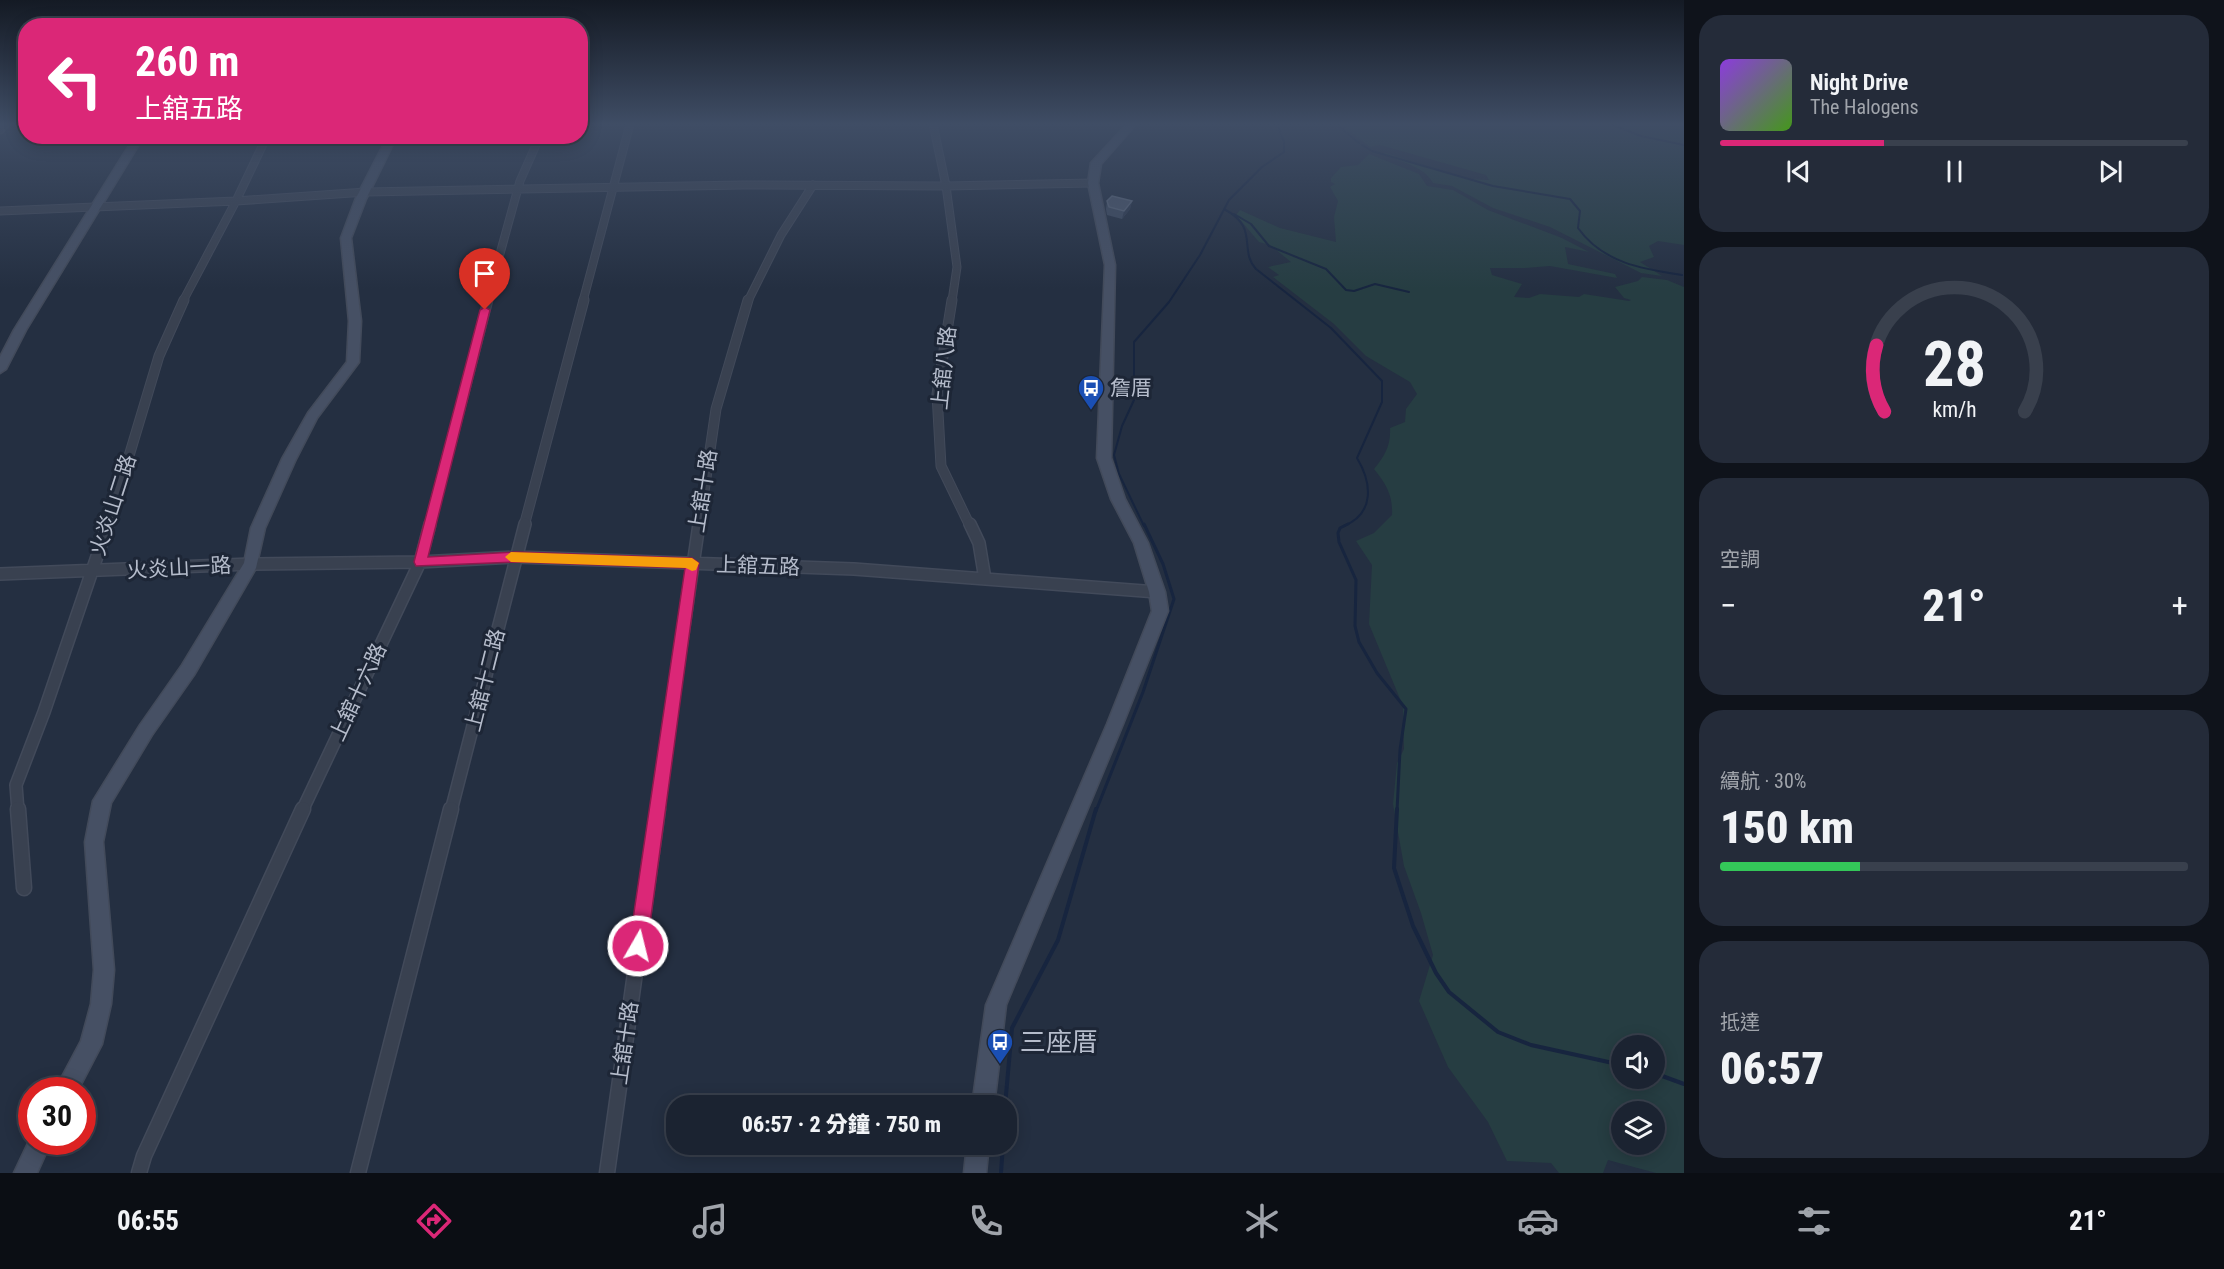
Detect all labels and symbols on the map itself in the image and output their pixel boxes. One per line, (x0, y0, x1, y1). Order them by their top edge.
pin (459, 248, 510, 310)
street label: 上舘八路 (928, 325, 960, 411)
bus stop icon: 詹厝 (1076, 373, 1106, 411)
place label: 詹厝 (1110, 376, 1152, 400)
street label: 上舘十路 (685, 448, 721, 534)
street label: 火炎山二路 (85, 451, 141, 559)
street label: 火炎山一路 (126, 553, 232, 583)
street label: 上舘五路 (716, 553, 800, 579)
street label: 上舘十二路 (461, 626, 509, 734)
street label: 上舘十六路 (325, 639, 391, 745)
position arrow (606, 914, 670, 978)
street label: 上舘十路 (607, 1000, 643, 1086)
bus stop icon: 三座厝 (985, 1027, 1015, 1065)
place label: 三座厝 (1020, 1027, 1098, 1057)
speed limit sign: 30 (18, 1077, 96, 1155)

